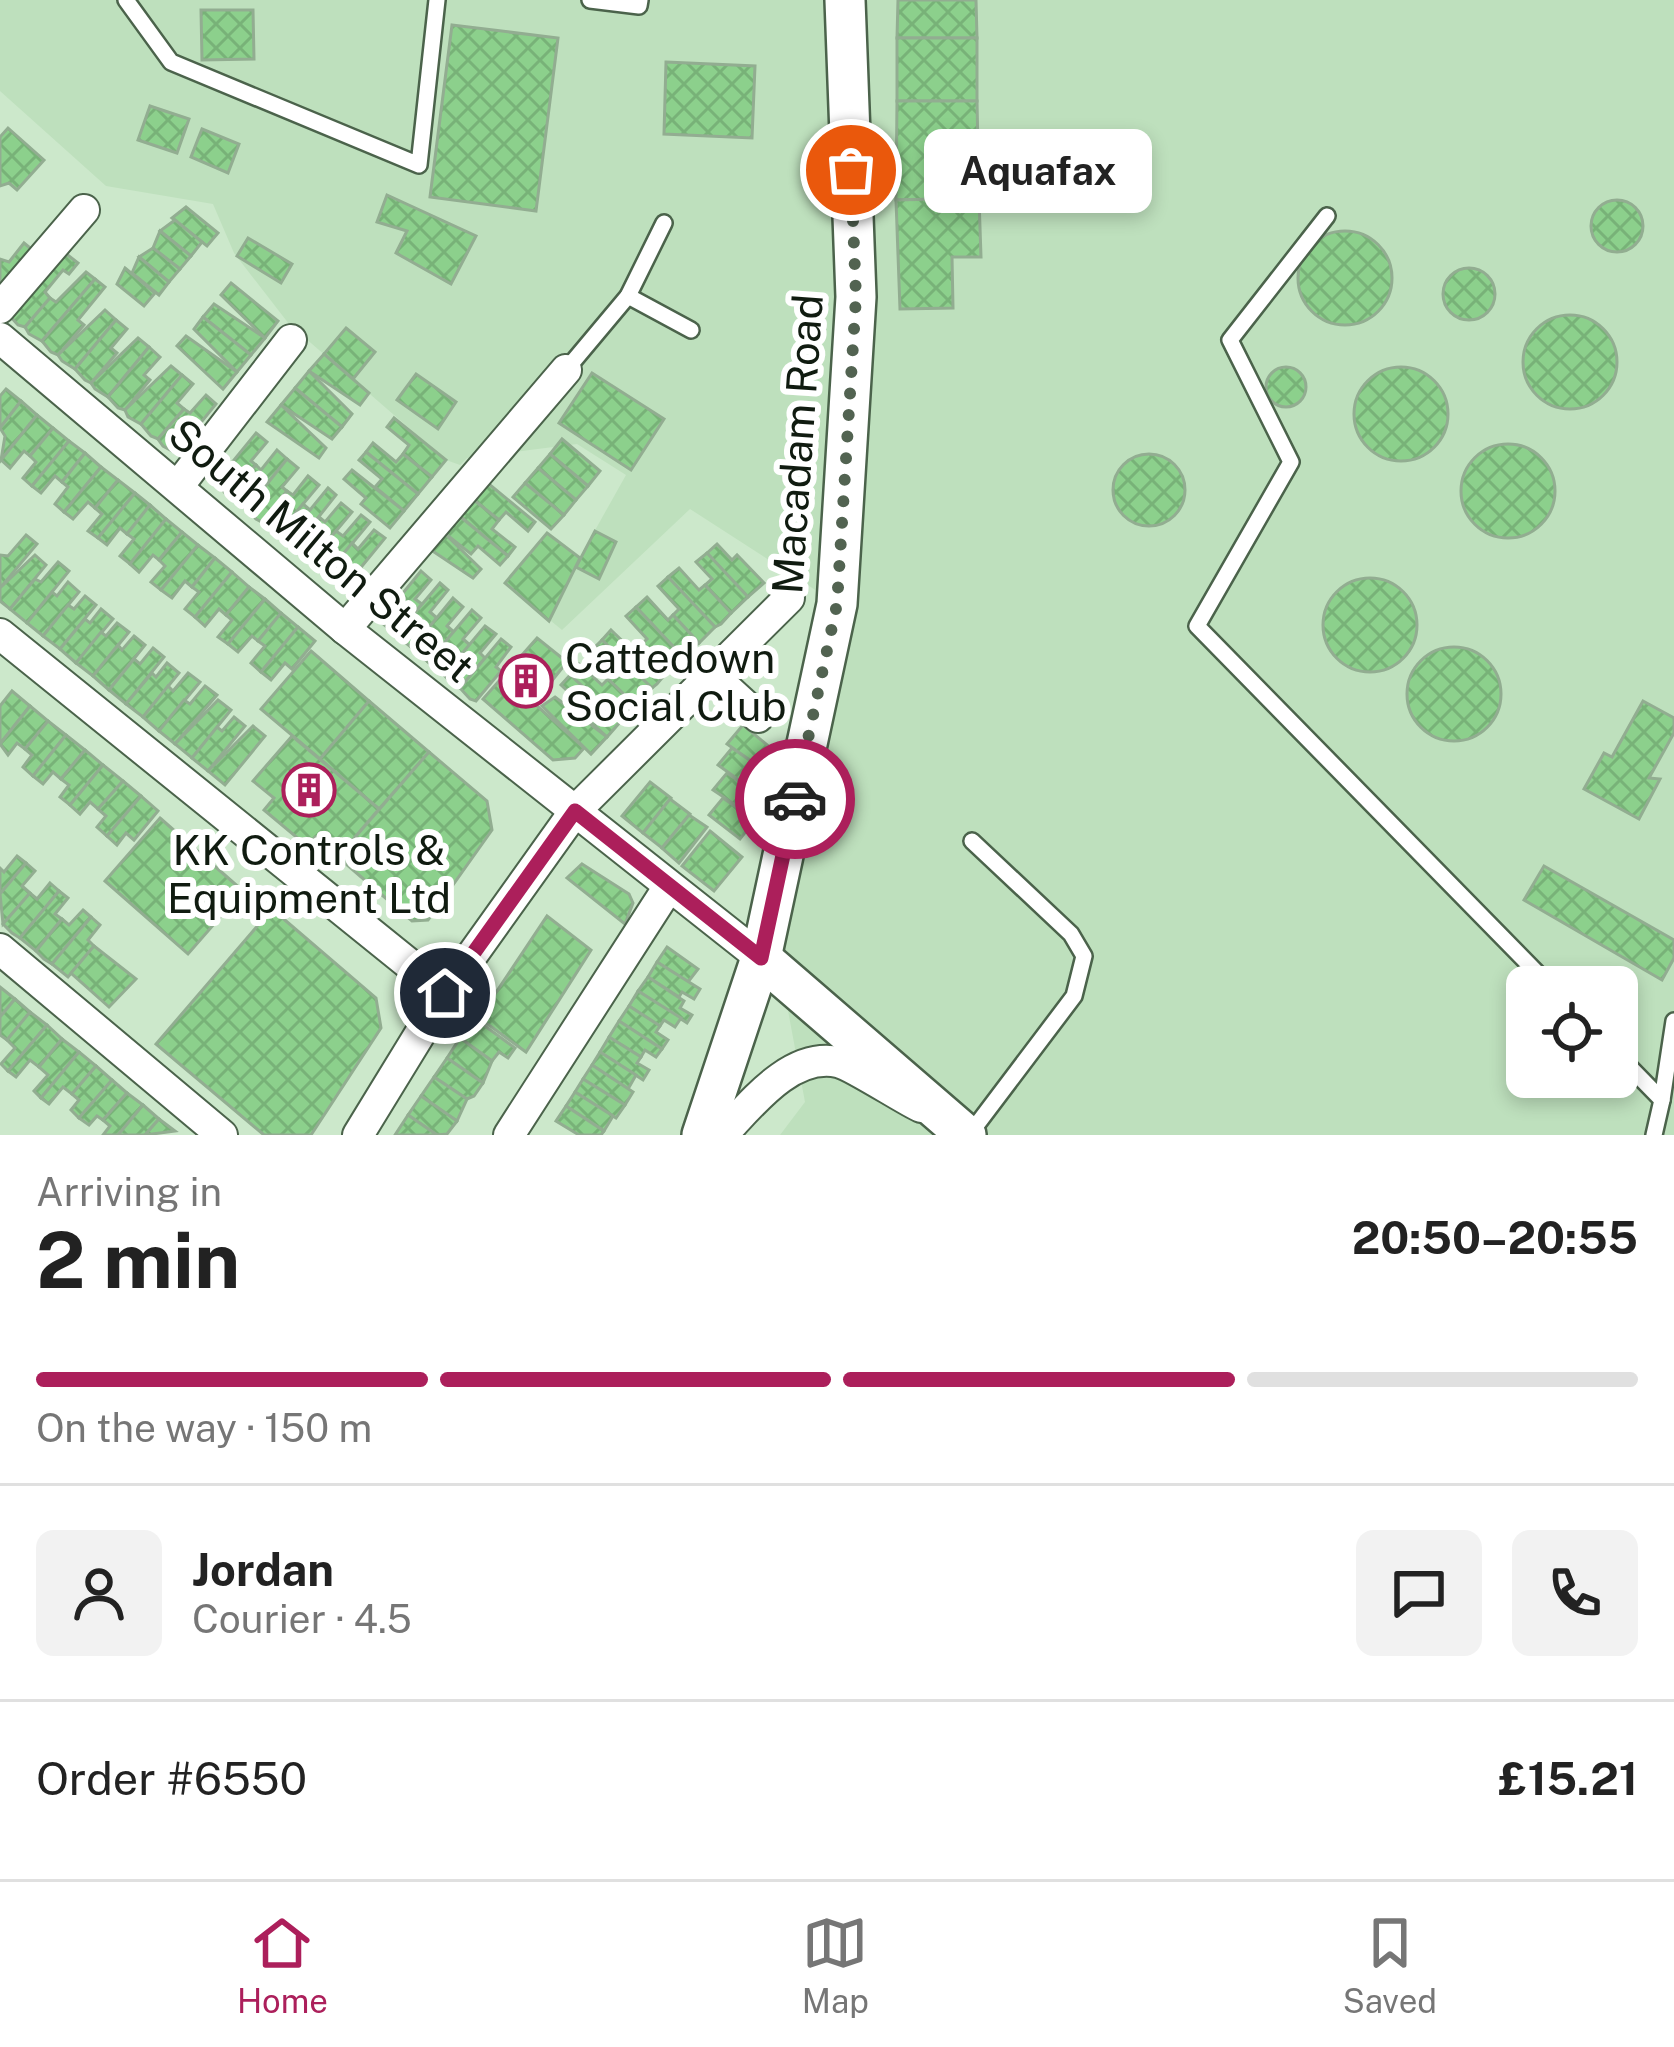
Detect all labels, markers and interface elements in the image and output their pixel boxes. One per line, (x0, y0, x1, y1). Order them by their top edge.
pin (800, 119, 902, 221)
callout: Aquafax (923, 128, 1151, 212)
icon: bag (818, 137, 884, 203)
text: Aquafax (960, 148, 1117, 194)
street label: Macadam Road (762, 292, 832, 596)
street label: South Milton Street (160, 408, 484, 692)
place label: Cattedown Social Club (565, 633, 787, 730)
building icon: Cattedown Social Club (498, 653, 554, 709)
courier (735, 739, 855, 859)
building icon: KK Controls & Equipment Ltd (281, 762, 337, 818)
icon: car (762, 766, 828, 832)
place label: KK Controls & Equipment Ltd (167, 825, 451, 922)
pin (394, 942, 496, 1044)
icon: home (412, 960, 478, 1026)
map controls (1506, 966, 1638, 1098)
button: locate (1506, 966, 1638, 1098)
text: Arriving in (36, 1169, 222, 1215)
text: 20:50–20:55 (1352, 1211, 1638, 1264)
text: 2 min (36, 1214, 240, 1306)
text: On the way · 150 m (36, 1405, 372, 1451)
button: person (36, 1530, 162, 1656)
button: chat (1356, 1530, 1482, 1656)
button: phone (1512, 1530, 1638, 1656)
text: Jordan (192, 1543, 334, 1596)
text: Courier · 4.5 (192, 1596, 412, 1642)
text: Order #6550 (36, 1752, 307, 1805)
text: £15.21 (1498, 1752, 1638, 1805)
tab: Home (237, 1910, 328, 2020)
tab: Map (802, 1910, 869, 2020)
tab: Saved (1343, 1910, 1437, 2020)

